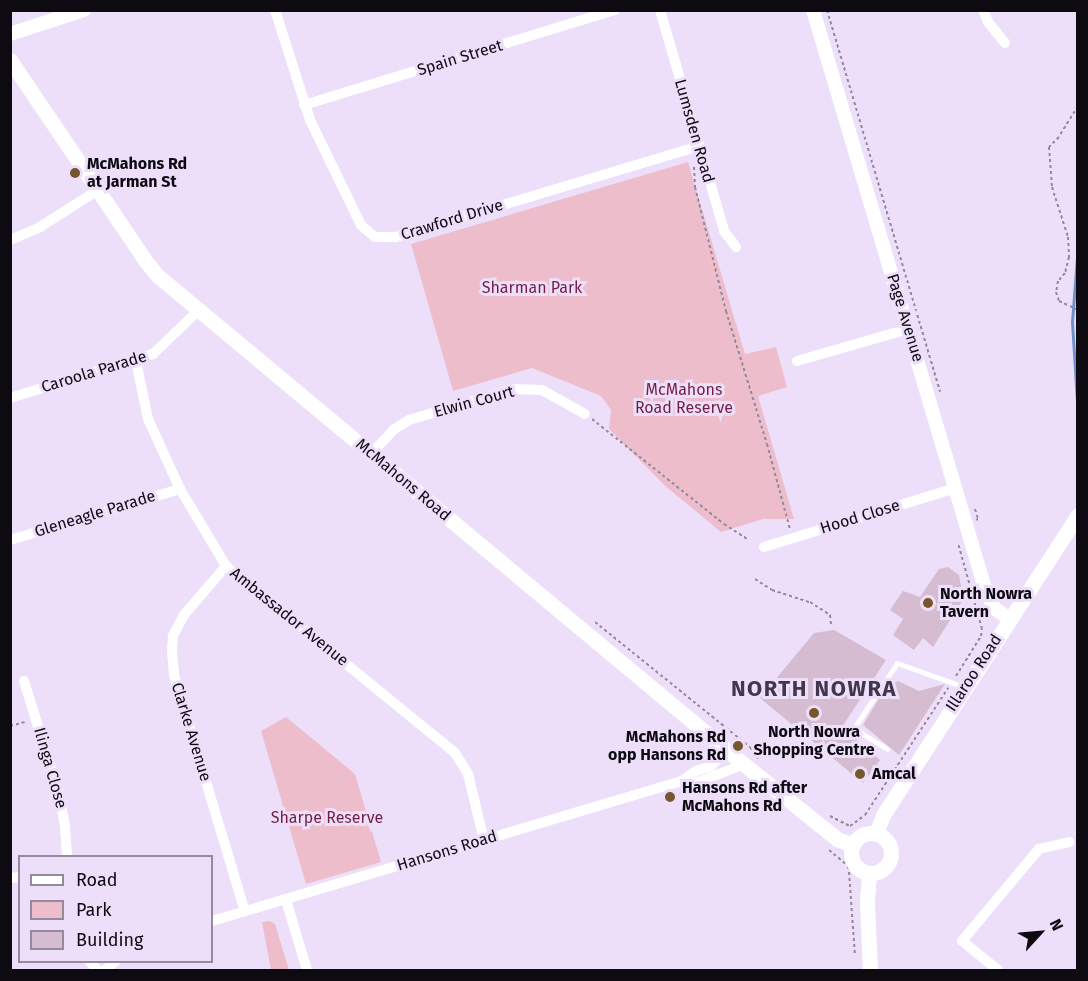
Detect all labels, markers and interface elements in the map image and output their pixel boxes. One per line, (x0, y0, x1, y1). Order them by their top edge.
street label: Spain Street (415, 36, 505, 80)
street label: Lumsden Road (670, 77, 718, 185)
place label: McMahons Rd at Jarman St (87, 154, 187, 192)
marker: McMahons Rd at Jarman St (68, 166, 82, 180)
street label: Crawford Drive (399, 195, 505, 245)
street label: Page Avenue (883, 272, 927, 364)
park label: Sharman Park (482, 278, 582, 298)
street label: Caroola Parade (39, 347, 149, 397)
park label: McMahons Road Reserve (635, 380, 733, 418)
street label: Elwin Court (432, 382, 516, 422)
street label: McMahons Road (352, 435, 454, 525)
street label: Gleneagle Parade (32, 486, 158, 542)
street label: Hood Close (818, 496, 902, 538)
street label: Ambassador Avenue (226, 563, 352, 671)
place label: North Nowra Tavern (940, 584, 1032, 622)
marker: North Nowra Tavern (921, 596, 935, 610)
street label: Illaroo Road (942, 631, 1006, 715)
district label: NORTH NOWRA (731, 676, 897, 702)
street label: Clarke Avenue (167, 680, 215, 784)
marker: North Nowra Shopping Centre (807, 706, 821, 720)
place label: North Nowra Shopping Centre (753, 722, 875, 760)
street label: Ilinga Close (29, 725, 71, 811)
place label: McMahons Rd opp Hansons Rd (608, 727, 726, 765)
marker: McMahons Rd opp Hansons Rd (731, 739, 745, 753)
place label: Amcal (872, 764, 916, 784)
marker: Amcal (853, 767, 867, 781)
place label: Hansons Rd after McMahons Rd (682, 778, 807, 816)
marker: Hansons Rd after McMahons Rd (663, 790, 677, 804)
park label: Sharpe Reserve (271, 808, 383, 828)
street label: Hansons Road (395, 827, 499, 875)
legend (18, 855, 213, 963)
text: Road (76, 869, 118, 891)
text: Park (76, 899, 111, 921)
north arrow (1010, 903, 1070, 963)
text: N (1046, 916, 1067, 934)
text: Building (76, 929, 143, 951)

